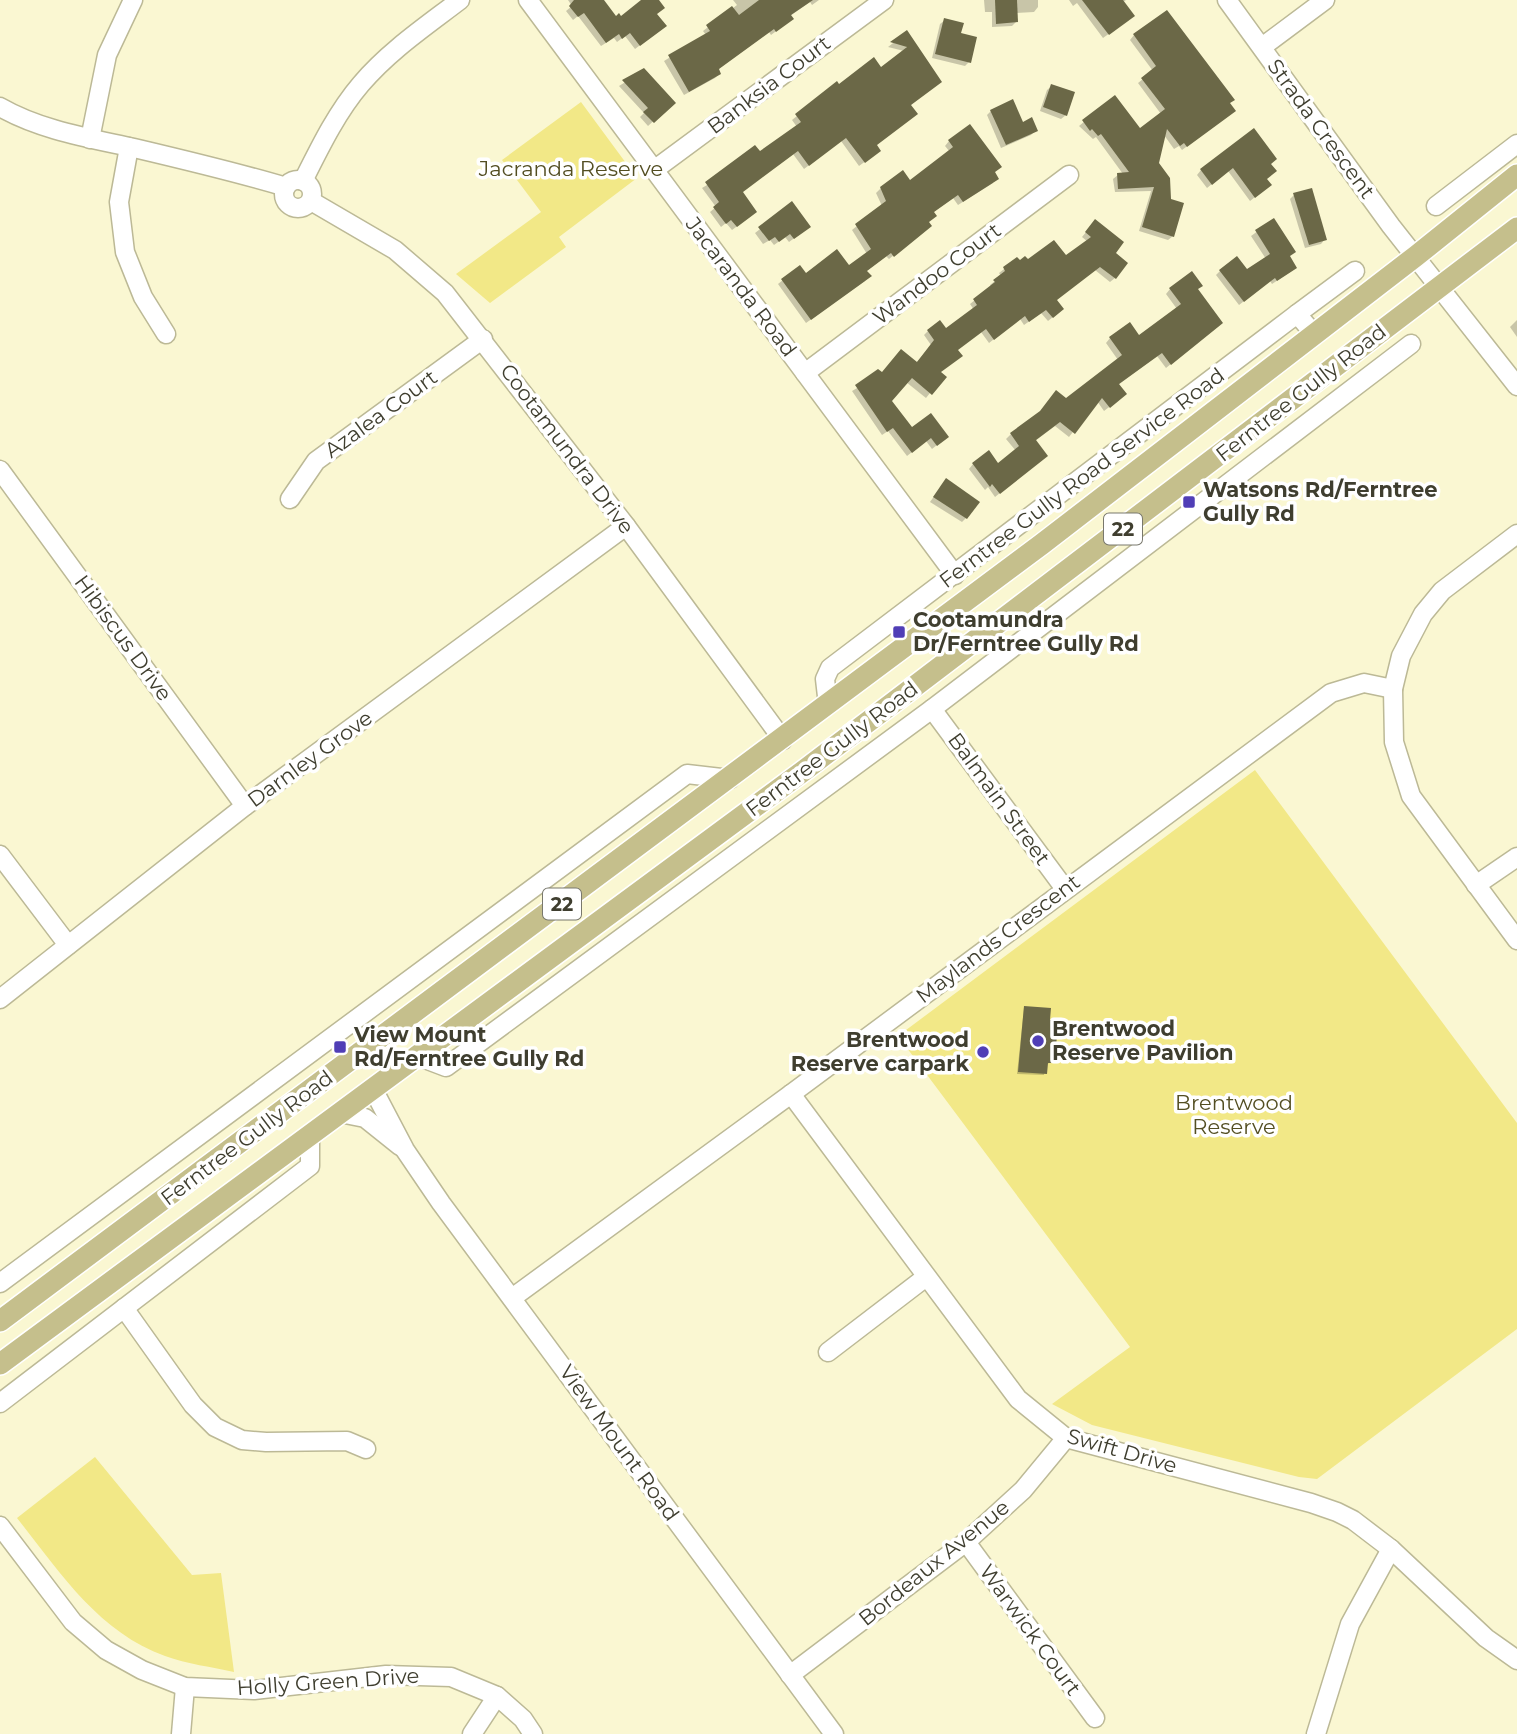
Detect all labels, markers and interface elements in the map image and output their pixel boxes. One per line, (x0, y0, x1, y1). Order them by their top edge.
street label: Banksia Court (702, 30, 835, 139)
street label: Strada Crescent (1262, 54, 1380, 203)
park label: Jacranda Reserve (478, 156, 663, 181)
street label: Jacaranda Road (680, 211, 802, 361)
street label: Wandoo Court (868, 217, 1006, 330)
street label: Ferntree Gully Road (1211, 318, 1391, 467)
street label: Cootamundra Drive (495, 359, 640, 539)
street label: Ferntree Gully Road Service Road (934, 362, 1229, 593)
street label: Azalea Court (320, 364, 442, 463)
place label: Watsons Rd/Ferntree Gully Rd (1203, 477, 1437, 526)
marker: Watsons Rd/Ferntree Gully Rd (1181, 494, 1197, 510)
road number: 22 (1104, 514, 1142, 544)
street label: Hibiscus Drive (69, 570, 177, 706)
place label: Cootamundra Dr/Ferntree Gully Rd (913, 607, 1139, 656)
marker: Cootamundra Dr/Ferntree Gully Rd (891, 624, 907, 640)
street label: Ferntree Gully Road (741, 676, 923, 821)
street label: Darnley Grove (242, 705, 377, 812)
street label: Balmain Street (943, 728, 1056, 870)
street label: Maylands Crescent (911, 869, 1085, 1008)
road number: 22 (543, 888, 581, 920)
place label: Brentwood Reserve Pavilion (1052, 1016, 1233, 1065)
place label: View Mount Rd/Ferntree Gully Rd (353, 1022, 584, 1071)
place label: Brentwood Reserve carpark (791, 1027, 969, 1076)
marker: Brentwood Reserve Pavilion (1030, 1033, 1046, 1049)
marker: View Mount Rd/Ferntree Gully Rd (332, 1039, 348, 1055)
marker: Brentwood Reserve carpark (975, 1044, 991, 1060)
street label: Ferntree Gully Road (156, 1065, 338, 1210)
park label: Brentwood Reserve (1175, 1090, 1293, 1139)
street label: View Mount Road (554, 1360, 684, 1526)
street label: Swift Drive (1064, 1423, 1180, 1478)
street label: Bordeaux Avenue (853, 1494, 1014, 1631)
street label: Warwick Court (974, 1559, 1086, 1700)
street label: Holly Green Drive (236, 1663, 420, 1700)

